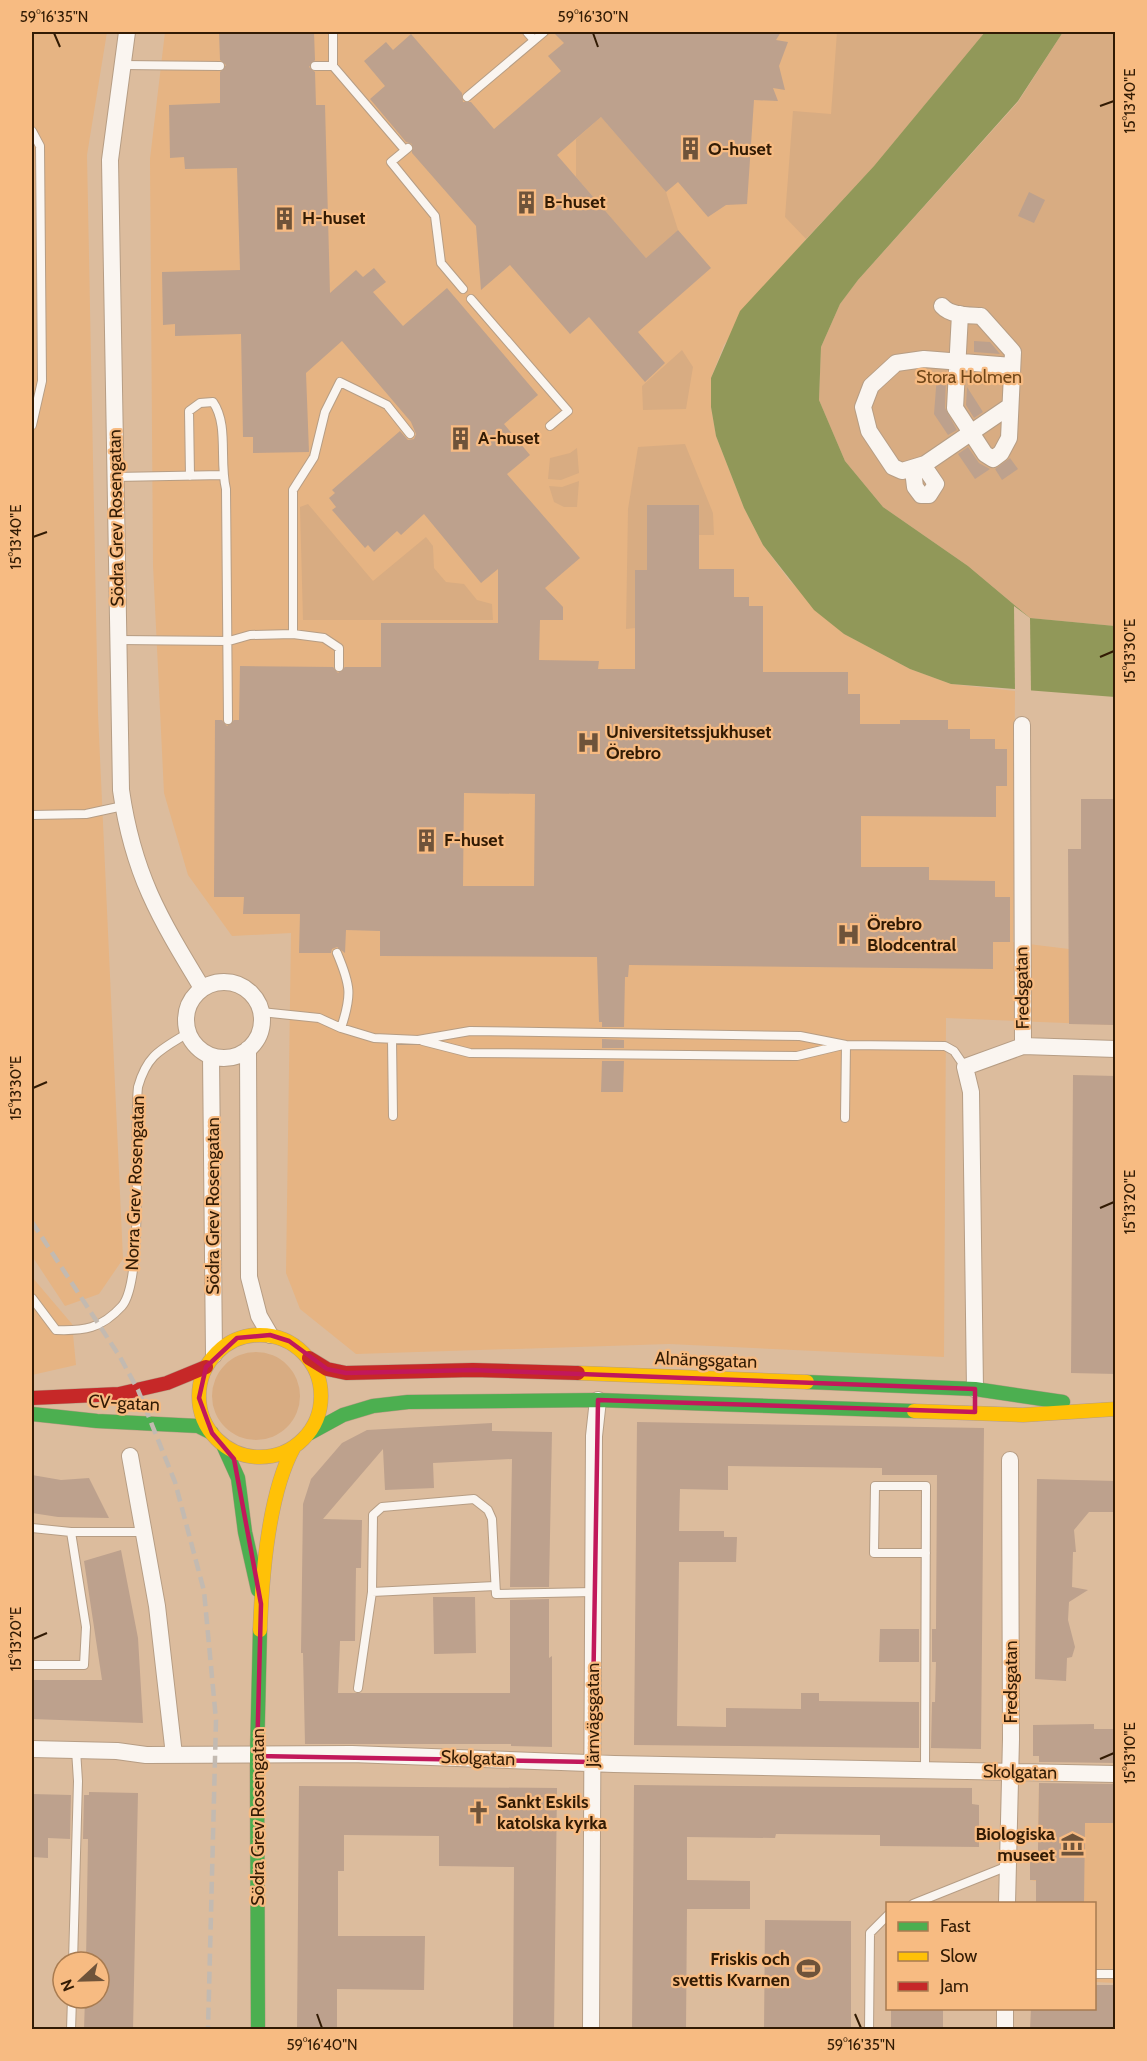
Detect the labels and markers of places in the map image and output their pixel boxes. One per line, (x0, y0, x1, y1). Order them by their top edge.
building icon: O-huset (677, 136, 703, 162)
place label: O-huset (708, 138, 772, 160)
building icon: B-huset (513, 189, 539, 215)
place label: B-huset (544, 191, 606, 213)
building icon: H-huset (271, 205, 297, 231)
place label: H-huset (302, 207, 366, 229)
building icon: A-huset (447, 425, 473, 451)
place label: A-huset (478, 427, 540, 449)
place label: Universitetssjukhuset Örebro (606, 721, 772, 764)
hospital icon: Universitetssjukhuset Örebro (575, 729, 601, 755)
building icon: F-huset (413, 827, 439, 853)
place label: F-huset (444, 829, 504, 851)
place label: Örebro Blodcentral (867, 913, 957, 956)
hospital icon: Örebro Blodcentral (836, 921, 862, 947)
place label: Sankt Eskils katolska kyrka (497, 1791, 607, 1834)
church icon: Sankt Eskils katolska kyrka (466, 1799, 492, 1825)
place label: Biologiska museet (975, 1823, 1055, 1866)
museum icon: Biologiska museet (1060, 1831, 1086, 1857)
place label: Friskis och svettis Kvarnen (673, 1948, 790, 1991)
sports icon: Friskis och svettis Kvarnen (795, 1956, 821, 1982)

